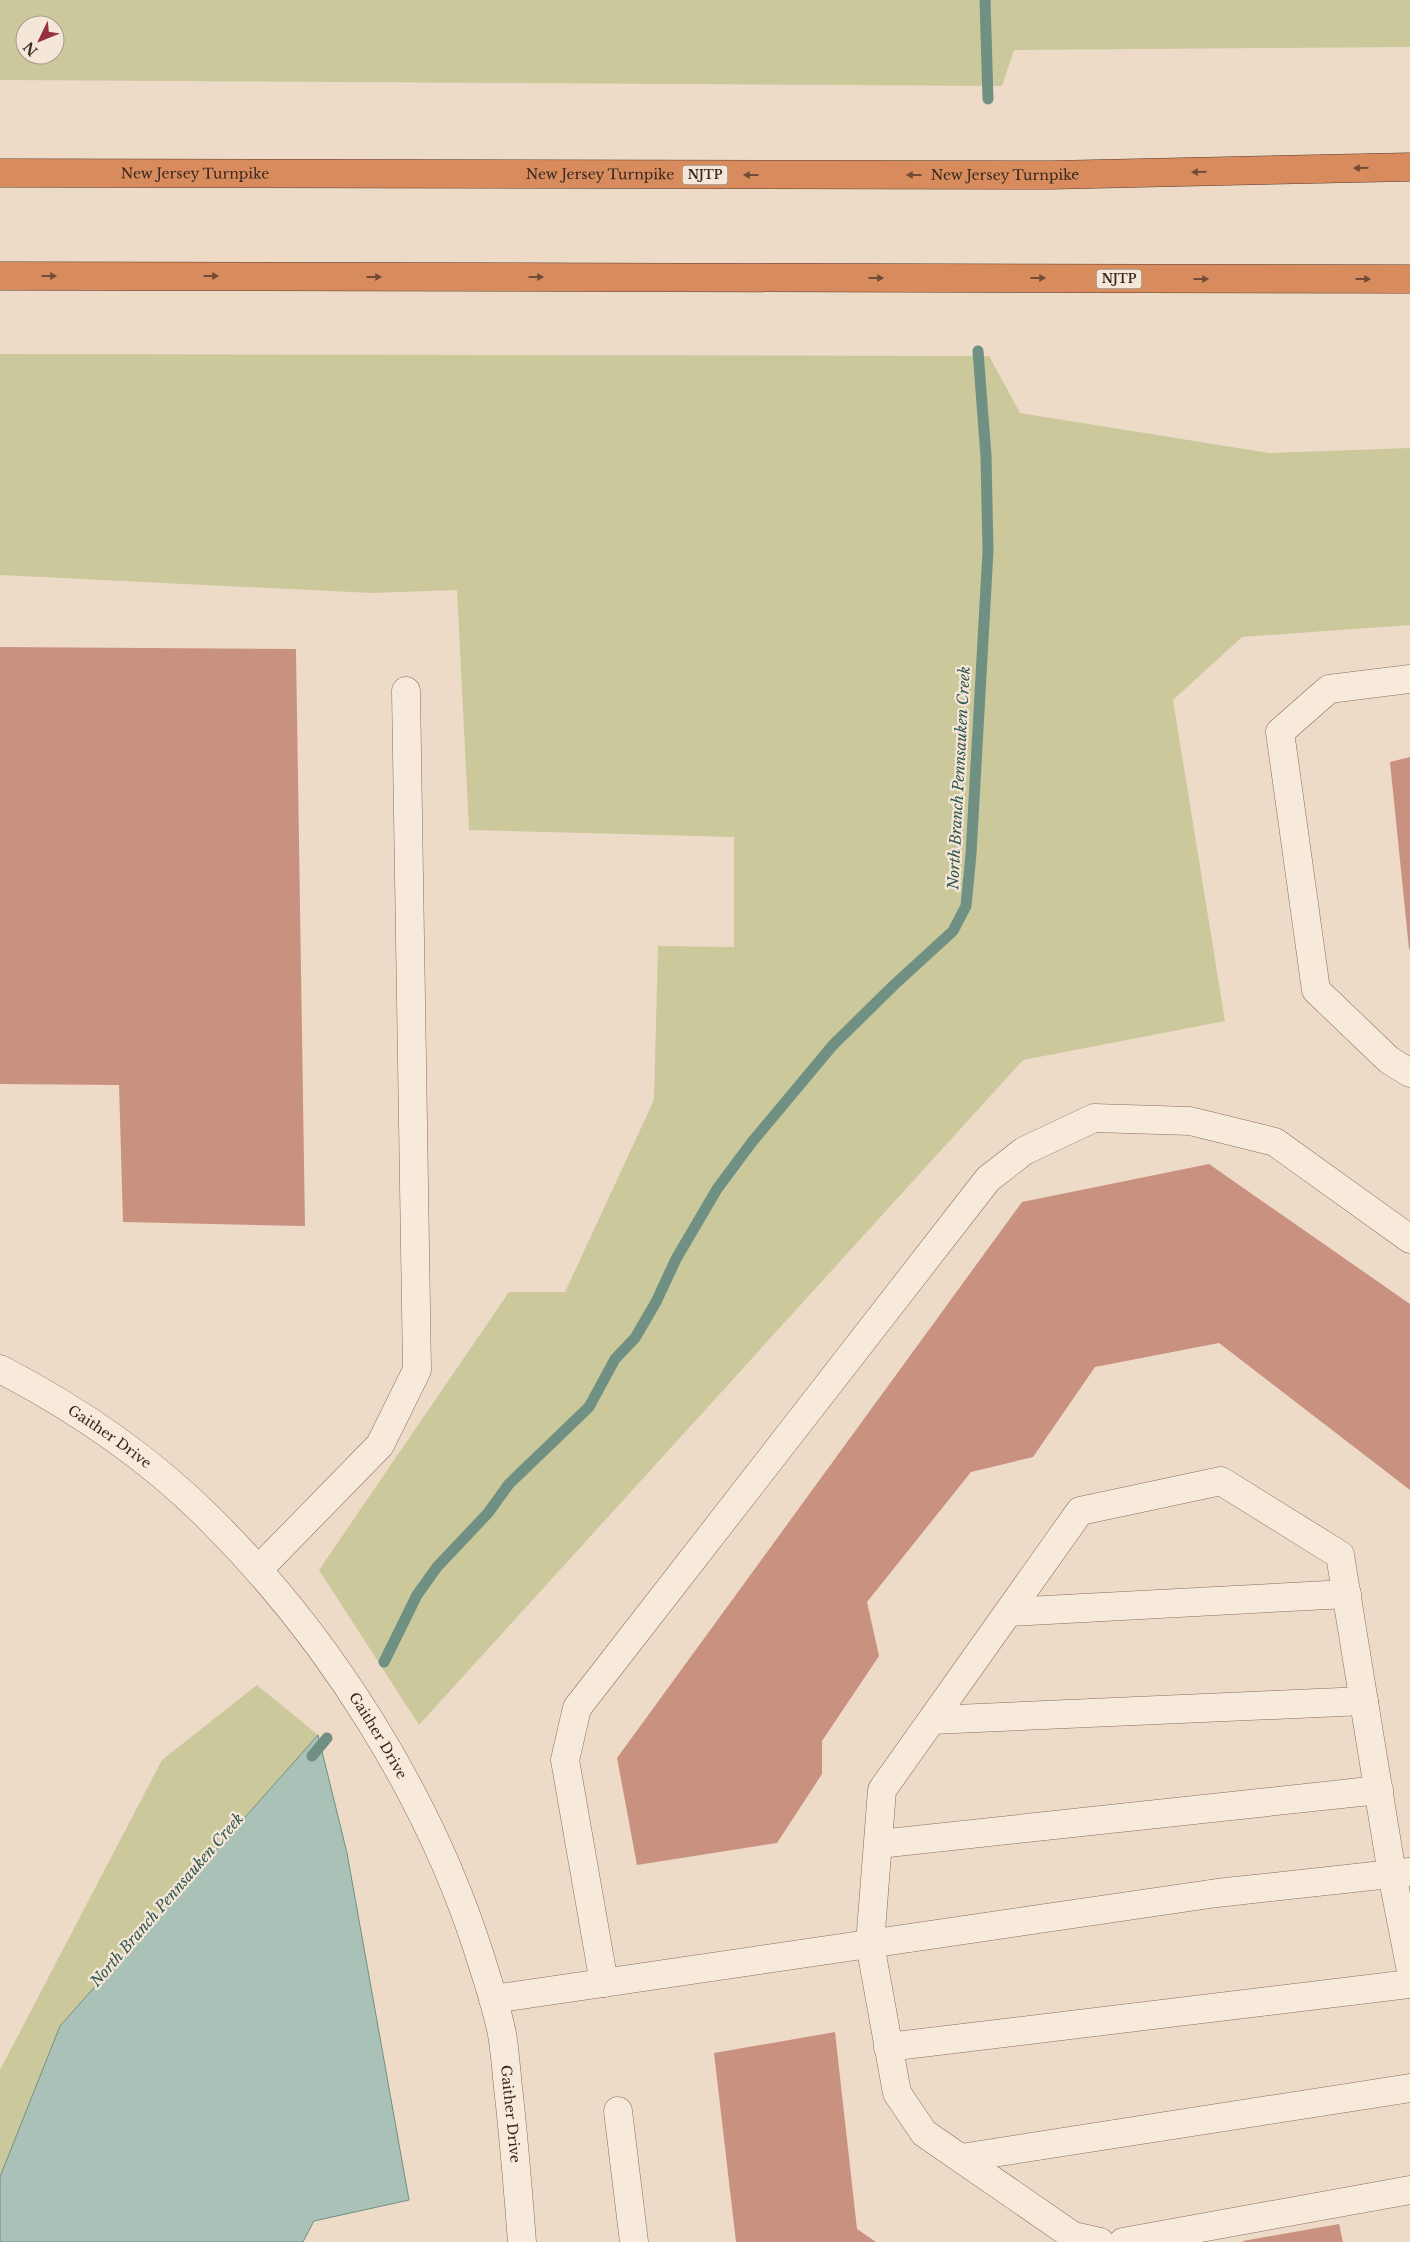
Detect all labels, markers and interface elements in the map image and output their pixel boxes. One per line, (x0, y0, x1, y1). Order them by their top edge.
north arrow (15, 15, 65, 65)
text: N (19, 38, 42, 60)
street label: New Jersey Turnpike (121, 164, 269, 183)
one-way arrow (1353, 164, 1369, 172)
street label: New Jersey Turnpike (526, 165, 674, 183)
street label: New Jersey Turnpike (931, 165, 1079, 184)
road number: NJTP (682, 166, 728, 184)
one-way arrow (1191, 168, 1207, 176)
one-way arrow (743, 171, 759, 179)
one-way arrow (906, 171, 922, 179)
road number: NJTP (1096, 270, 1142, 288)
one-way arrow (41, 272, 57, 280)
one-way arrow (203, 272, 219, 280)
one-way arrow (366, 273, 382, 281)
one-way arrow (528, 273, 544, 281)
one-way arrow (868, 274, 884, 282)
one-way arrow (1031, 274, 1047, 282)
one-way arrow (1193, 275, 1209, 283)
one-way arrow (1356, 275, 1372, 283)
water label: North Branch Pennsauken Creek (943, 666, 974, 891)
street label: Gaither Drive (65, 1401, 155, 1472)
street label: Gaither Drive (345, 1689, 411, 1782)
water label: North Branch Pennsauken Creek (85, 1809, 247, 1991)
street label: Gaither Drive (497, 2064, 525, 2164)

